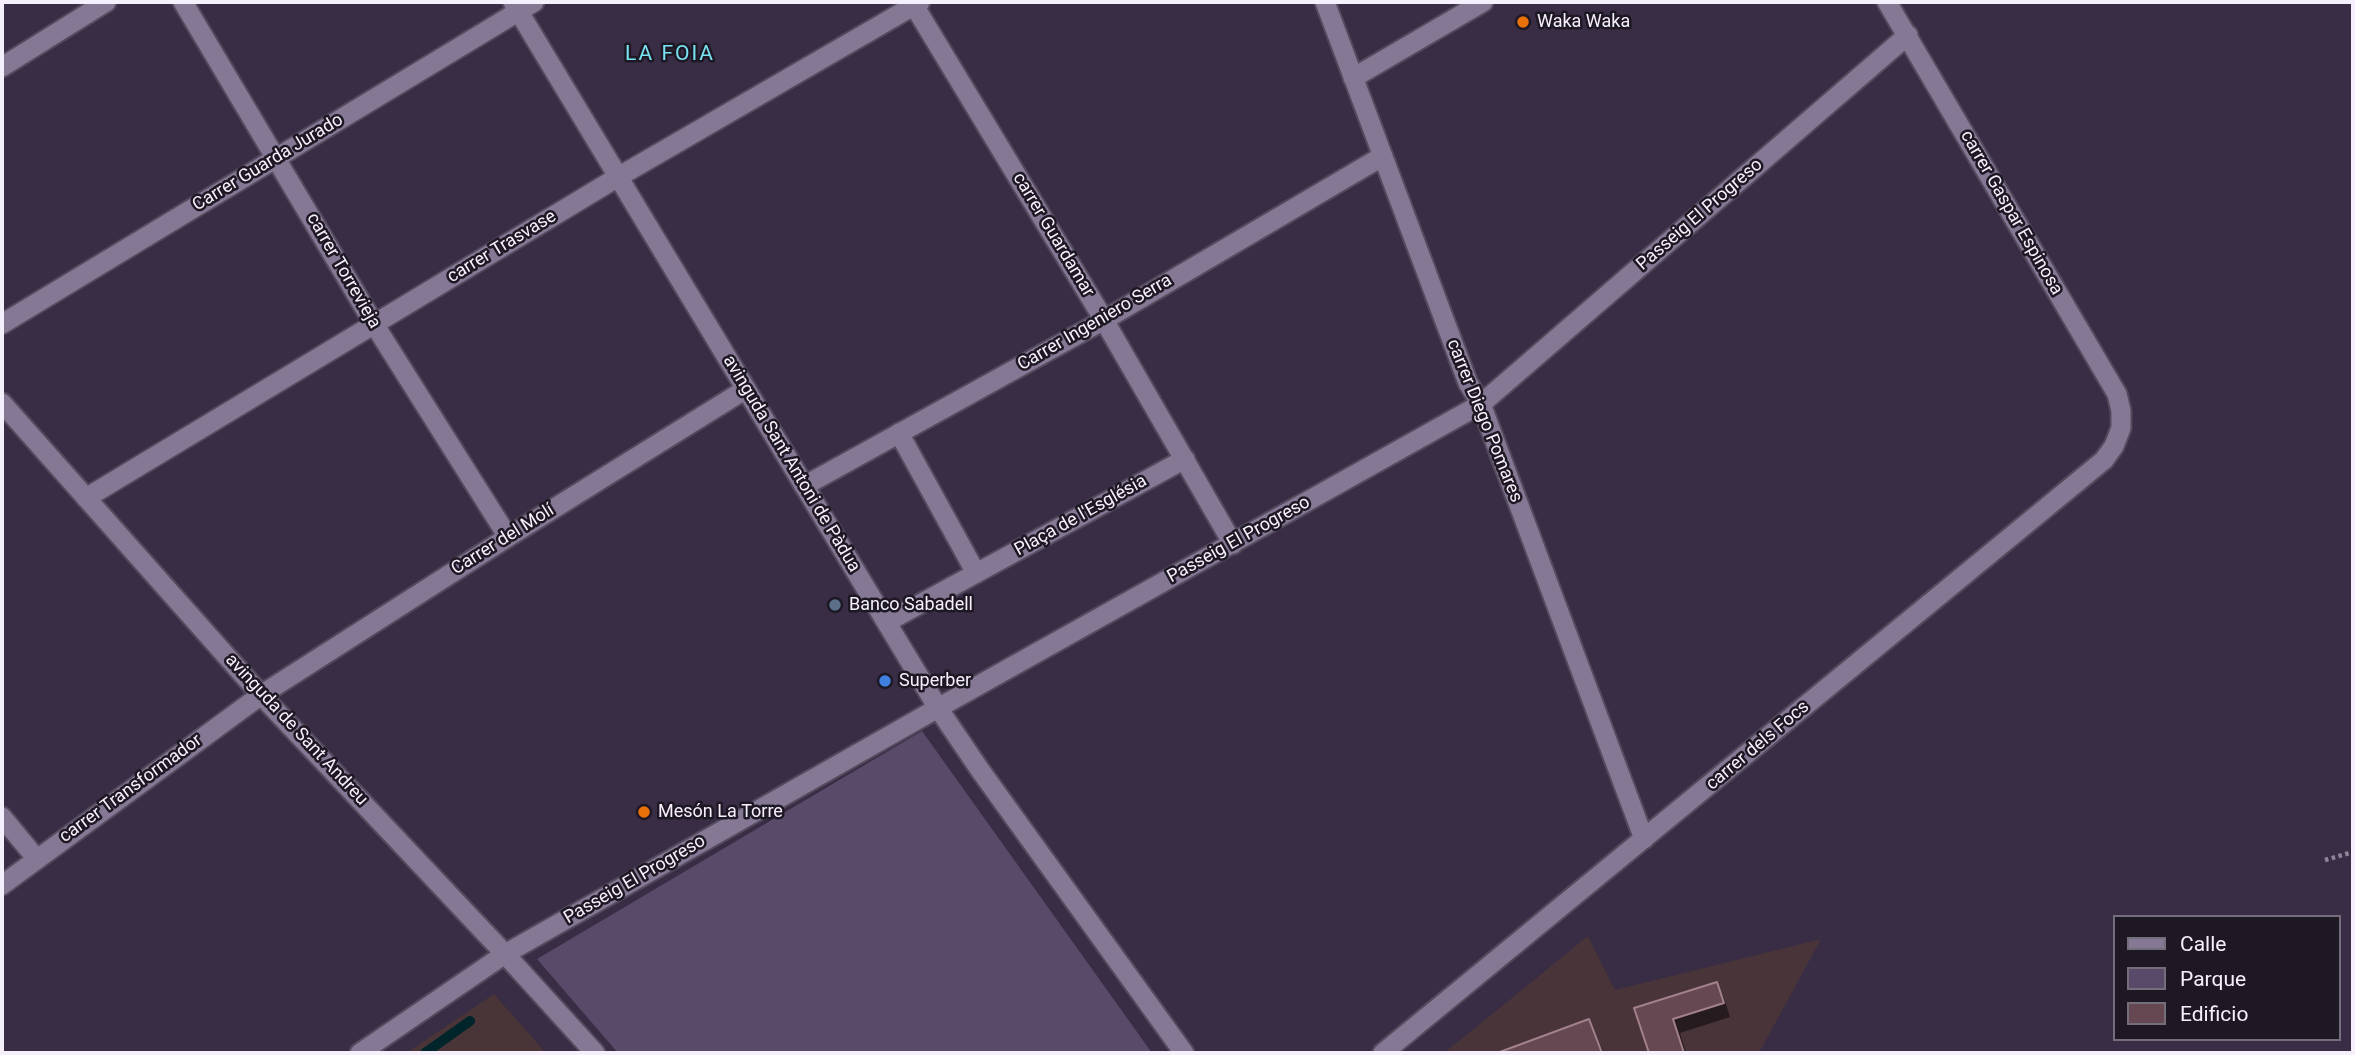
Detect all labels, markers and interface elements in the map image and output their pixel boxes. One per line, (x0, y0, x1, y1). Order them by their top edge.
place label: Waka Waka (1537, 11, 1630, 33)
marker: Waka Waka (1515, 14, 1531, 30)
district label: LA FOIA (626, 42, 714, 68)
street label: Carrer Guarda Jurado (189, 110, 347, 216)
street label: carrer Gaspar Espinosa (1955, 127, 2067, 299)
street label: Passeig El Progreso (1633, 154, 1767, 276)
street label: carrer Guardamar (1007, 169, 1099, 301)
street label: carrer Trasvase (444, 206, 560, 288)
street label: carrer Torrevieja (301, 209, 385, 333)
street label: Carrer Ingeniero Serra (1014, 270, 1176, 376)
street label: carrer Diego Pomares (1441, 336, 1527, 506)
street label: avinguda Sant Antoni de Pàdua (718, 352, 864, 576)
street label: Plaça de l'Església (1011, 471, 1151, 561)
street label: Passeig El Progreso (1164, 492, 1314, 588)
street label: Carrer del Molí (448, 500, 558, 580)
place label: Banco Sabadell (849, 594, 973, 616)
marker: Banco Sabadell (827, 597, 843, 613)
street label: avinguda de Sant Andreu (220, 650, 372, 810)
place label: Superber (899, 670, 971, 692)
marker: Superber (877, 673, 893, 689)
street label: carrer dels Focs (1702, 697, 1814, 795)
street label: carrer Transformador (56, 730, 206, 848)
place label: Mesón La Torre (658, 801, 783, 823)
marker: Mesón La Torre (636, 804, 652, 820)
street label: Passeig El Progreso (560, 831, 710, 929)
legend (2114, 915, 2341, 1041)
text: Calle (2180, 932, 2226, 956)
text: Parque (2180, 967, 2246, 991)
text: Edificio (2180, 1002, 2248, 1026)

